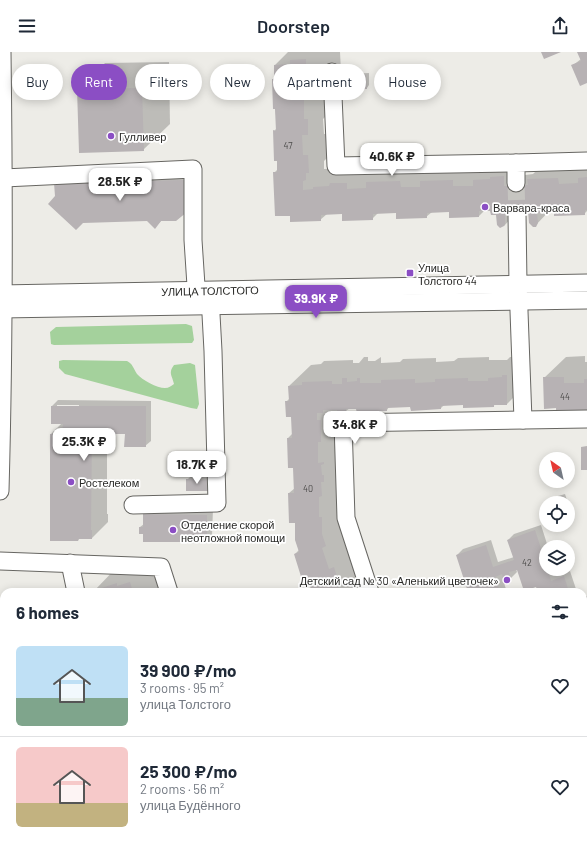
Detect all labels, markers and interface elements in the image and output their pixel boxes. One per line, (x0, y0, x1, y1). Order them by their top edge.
icon: menu (16, 15, 38, 37)
text: Doorstep (257, 15, 330, 37)
icon: share (549, 15, 571, 37)
chip: Buy (12, 64, 63, 100)
chip: Rent (71, 64, 127, 100)
chip: Filters (135, 64, 202, 100)
chip: New (210, 64, 265, 100)
chip: Apartment (273, 64, 366, 100)
chip: House (374, 64, 441, 100)
place label: Гулливер (119, 130, 166, 143)
marker: Гулливер (106, 131, 116, 141)
house number: 47 (284, 140, 293, 151)
pin: 40.6K ₽ (355, 143, 429, 177)
text: 40.6K ₽ (369, 148, 415, 164)
pin: 28.5K ₽ (83, 168, 157, 202)
text: 28.5K ₽ (98, 173, 142, 189)
place label: Варвара-краса (493, 201, 571, 214)
marker: Варвара-краса (480, 202, 490, 212)
place label: Улица Толстого 44 (418, 261, 477, 287)
marker: Улица Толстого 44 (405, 268, 415, 278)
street label: УЛИЦА ТОЛСТОГО (161, 283, 259, 297)
pin: 39.9K ₽ (279, 285, 353, 319)
text: 39.9K ₽ (294, 290, 338, 306)
house number: 44 (560, 391, 570, 402)
pin: 34.8K ₽ (318, 411, 392, 445)
text: 34.8K ₽ (332, 416, 378, 432)
pin: 25.3K ₽ (47, 428, 121, 462)
text: 25.3K ₽ (62, 433, 106, 449)
pin: 18.7K ₽ (160, 451, 234, 485)
north arrow (539, 452, 575, 488)
map controls (539, 452, 575, 576)
text: 18.7K ₽ (176, 456, 218, 472)
place label: Ростелеком (79, 476, 139, 489)
marker: Ростелеком (66, 477, 76, 487)
house number: 40 (303, 483, 313, 494)
button: locate (539, 496, 575, 532)
place label: Отделение скорой неотложной помощи (181, 518, 285, 544)
marker: Отделение скорой неотложной помощи (168, 525, 178, 535)
button: layers (539, 540, 575, 576)
house number: 42 (522, 557, 532, 568)
place label: Детский сад № 30 «Аленький цветочек» (300, 574, 499, 587)
marker: Детский сад № 30 «Аленький цветочек» (502, 575, 512, 585)
icon: filters (549, 601, 571, 623)
text: 6 homes (16, 602, 79, 622)
text: 39 900 ₽/mo (140, 660, 237, 680)
icon: home (48, 662, 96, 710)
icon: heart (549, 675, 571, 697)
text: 3 rooms · 95 m² (140, 680, 224, 696)
text: улица Толстого (140, 696, 231, 712)
text: 25 300 ₽/mo (140, 761, 237, 781)
icon: home (48, 763, 96, 811)
icon: heart (549, 776, 571, 798)
text: 2 rooms · 56 m² (140, 781, 224, 797)
text: улица Будённого (140, 797, 241, 813)

